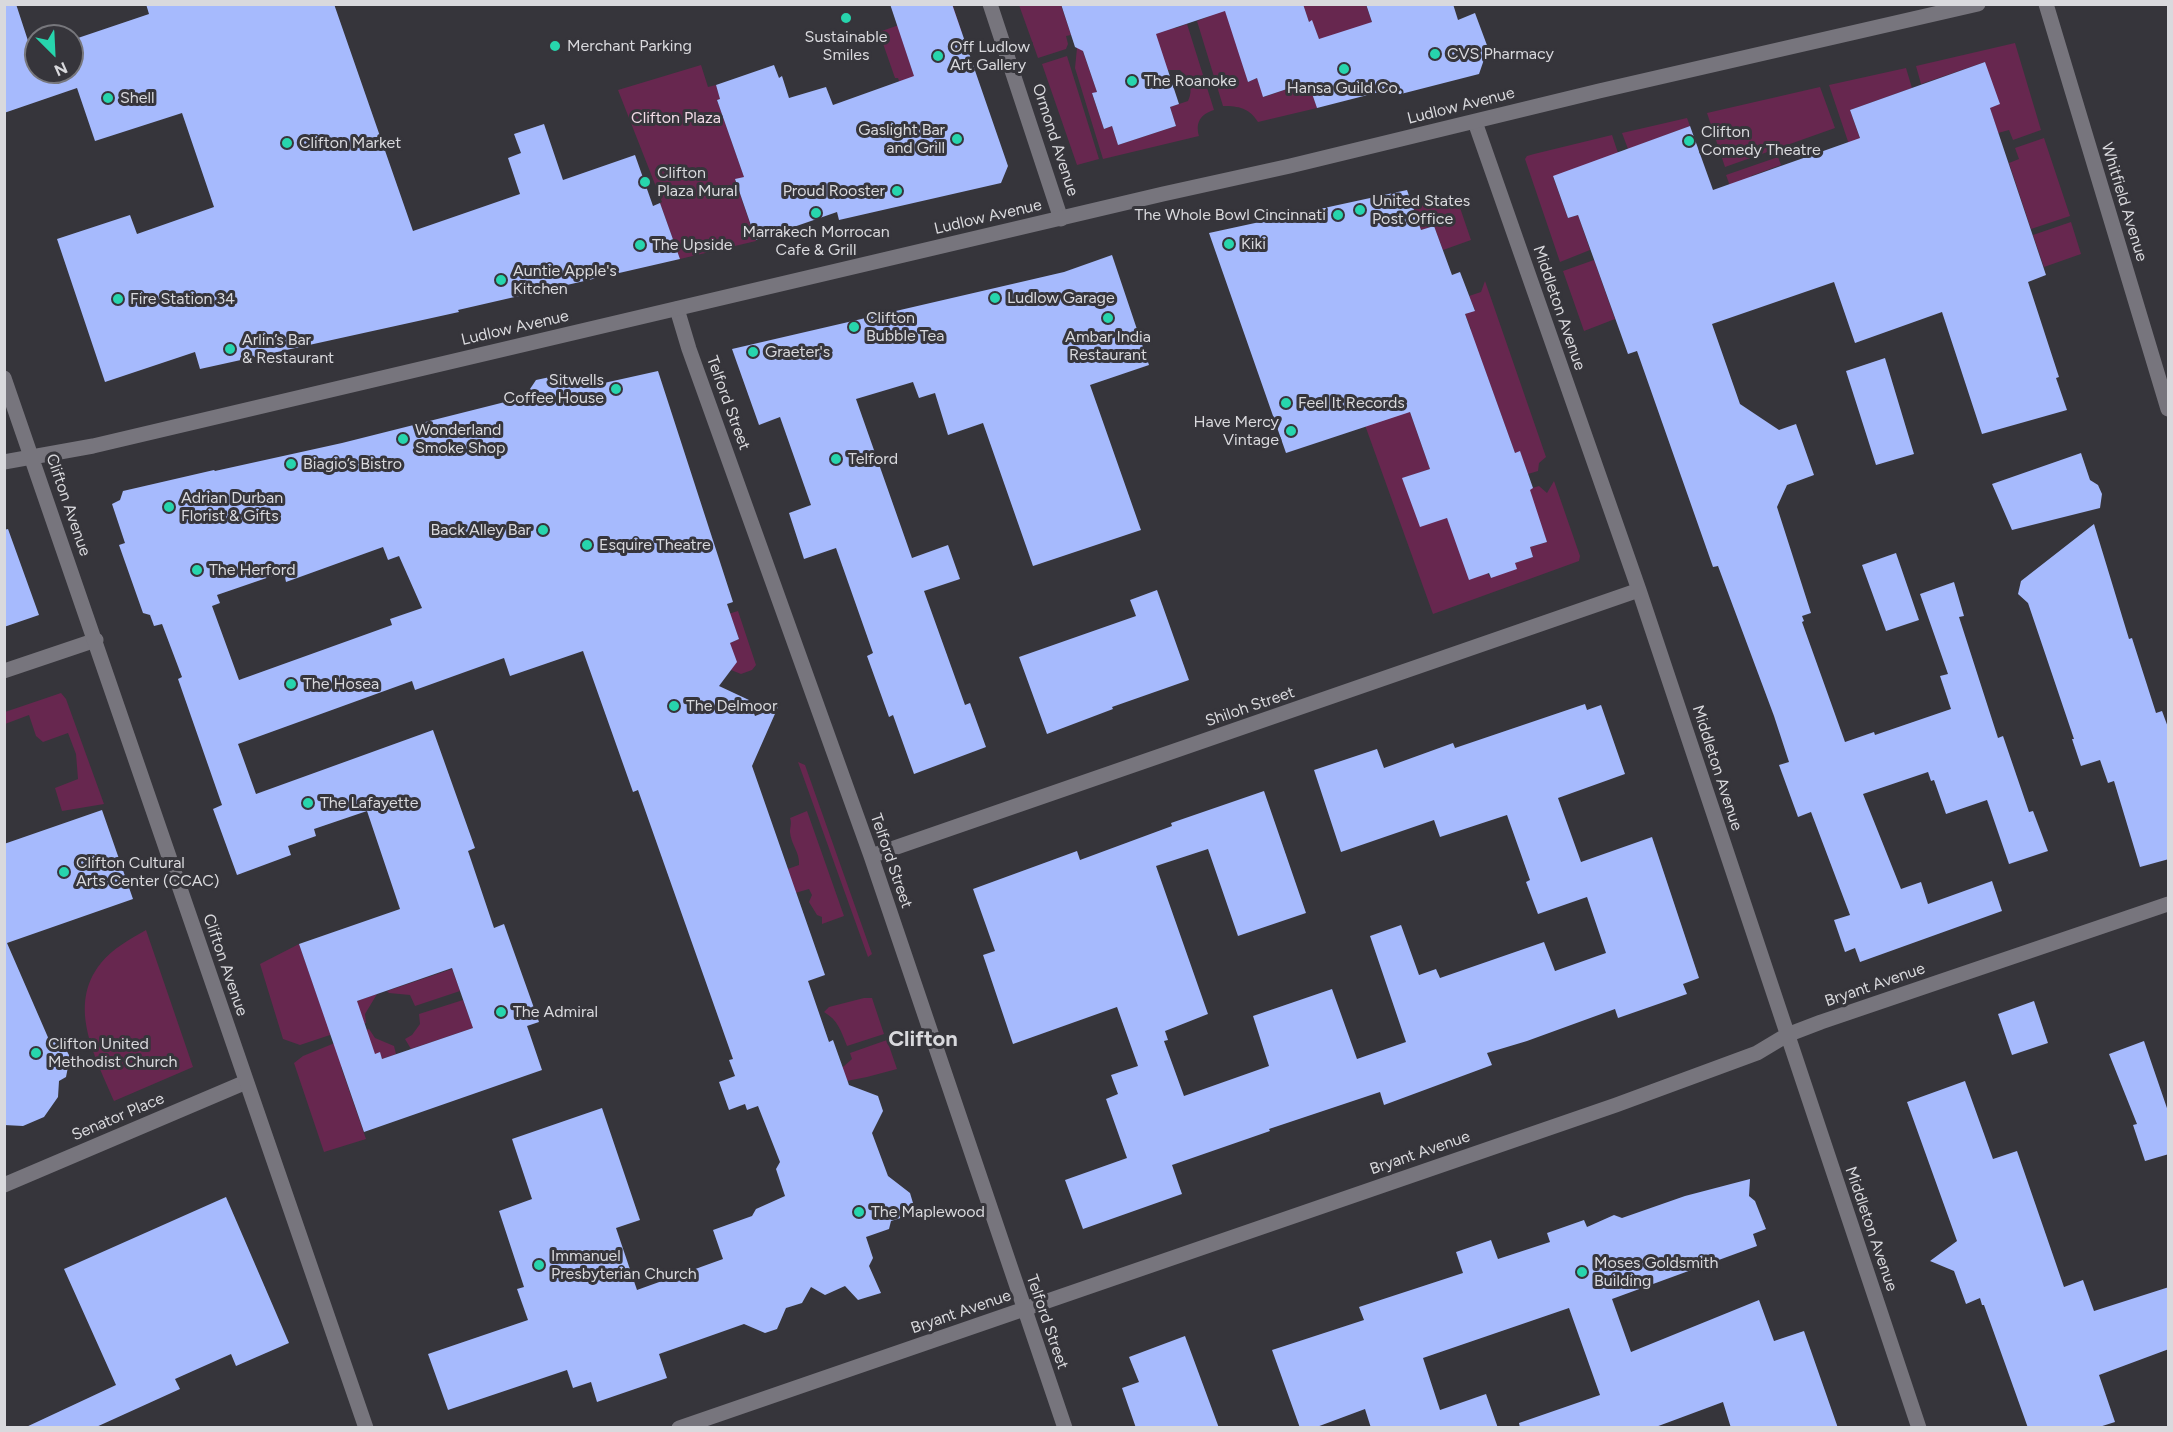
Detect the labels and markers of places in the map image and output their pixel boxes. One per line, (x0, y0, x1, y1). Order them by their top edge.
marker: Sustainable Smiles (839, 11, 853, 25)
place label: Sustainable Smiles (805, 27, 887, 65)
place label: Merchant Parking (567, 36, 692, 56)
place label: Off Ludlow Art Gallery (950, 37, 1030, 75)
marker: Merchant Parking (548, 39, 562, 53)
place label: CVS Pharmacy (1447, 44, 1554, 64)
marker: CVS Pharmacy (1428, 47, 1442, 61)
marker: Off Ludlow Art Gallery (931, 49, 945, 63)
marker: Hansa Guild Co. (1337, 62, 1351, 76)
place label: The Roanoke (1144, 71, 1236, 91)
marker: The Roanoke (1125, 74, 1139, 88)
place label: Hansa Guild Co. (1287, 78, 1401, 98)
place label: Shell (120, 88, 155, 108)
marker: Shell (101, 91, 115, 105)
place label: Gaslight Bar and Grill (858, 120, 945, 158)
place label: Clifton Comedy Theatre (1701, 122, 1821, 160)
marker: Gaslight Bar and Grill (950, 132, 964, 146)
place label: Clifton Market (299, 133, 401, 153)
marker: Clifton Comedy Theatre (1682, 134, 1696, 148)
marker: Clifton Market (280, 136, 294, 150)
place label: Clifton Plaza Mural (657, 163, 737, 201)
marker: Clifton Plaza Mural (638, 175, 652, 189)
place label: Proud Rooster (783, 181, 885, 201)
marker: Proud Rooster (890, 184, 904, 198)
place label: United States Post Office (1372, 191, 1470, 229)
marker: United States Post Office (1353, 203, 1367, 217)
place label: The Whole Bowl Cincinnati (1135, 205, 1326, 225)
marker: Marrakech Morrocan Cafe & Grill (809, 206, 823, 220)
marker: The Whole Bowl Cincinnati (1331, 208, 1345, 222)
place label: Marrakech Morrocan Cafe & Grill (742, 222, 890, 260)
place label: Kiki (1241, 234, 1266, 254)
place label: The Upside (652, 235, 732, 255)
marker: Kiki (1222, 237, 1236, 251)
marker: The Upside (633, 238, 647, 252)
place label: Auntie Apple's Kitchen (513, 261, 617, 299)
marker: Auntie Apple's Kitchen (494, 273, 508, 287)
place label: Ludlow Garage (1007, 288, 1115, 308)
place label: Fire Station 34 (130, 289, 235, 309)
marker: Ludlow Garage (988, 291, 1002, 305)
marker: Fire Station 34 (111, 292, 125, 306)
place label: Clifton Bubble Tea (866, 308, 944, 346)
marker: Ambar India Restaurant (1101, 311, 1115, 325)
marker: Clifton Bubble Tea (847, 320, 861, 334)
place label: Ambar India Restaurant (1065, 327, 1151, 365)
place label: Arlin’s Bar & Restaurant (242, 330, 334, 368)
marker: Arlin’s Bar & Restaurant (223, 342, 237, 356)
place label: Graeter's (765, 342, 830, 362)
marker: Graeter's (746, 345, 760, 359)
place label: Sitwells Coffee House (504, 370, 604, 408)
marker: Sitwells Coffee House (609, 382, 623, 396)
place label: Feel It Records (1298, 393, 1405, 413)
marker: Feel It Records (1279, 396, 1293, 410)
place label: Have Mercy Vintage (1194, 412, 1279, 450)
place label: Wonderland Smoke Shop (415, 420, 505, 458)
marker: Have Mercy Vintage (1284, 424, 1298, 438)
marker: Wonderland Smoke Shop (396, 432, 410, 446)
place label: Telford (848, 449, 898, 469)
marker: Telford (829, 452, 843, 466)
place label: Biagio’s Bistro (303, 454, 402, 474)
marker: Biagio’s Bistro (284, 457, 298, 471)
place label: Adrian Durban Florist & Gifts (181, 488, 283, 526)
marker: Adrian Durban Florist & Gifts (162, 500, 176, 514)
place label: Back Alley Bar (431, 520, 531, 540)
marker: Back Alley Bar (536, 523, 550, 537)
place label: Esquire Theatre (599, 535, 711, 555)
marker: Esquire Theatre (580, 538, 594, 552)
place label: The Herford (209, 560, 296, 580)
marker: The Herford (190, 563, 204, 577)
place label: The Hosea (303, 674, 379, 694)
marker: The Hosea (284, 677, 298, 691)
place label: The Delmoor (686, 696, 777, 716)
marker: The Delmoor (667, 699, 681, 713)
place label: The Lafayette (320, 793, 419, 813)
marker: The Lafayette (301, 796, 315, 810)
place label: Clifton Cultural Arts Center (CCAC) (76, 853, 219, 891)
marker: Clifton Cultural Arts Center (CCAC) (57, 865, 71, 879)
place label: The Admiral (513, 1002, 598, 1022)
marker: The Admiral (494, 1005, 508, 1019)
place label: Clifton United Methodist Church (48, 1034, 177, 1072)
marker: Clifton United Methodist Church (29, 1046, 43, 1060)
place label: The Maplewood (871, 1202, 985, 1222)
marker: The Maplewood (852, 1205, 866, 1219)
place label: Immanuel Presbyterian Church (551, 1246, 697, 1284)
place label: Moses Goldsmith Building (1594, 1253, 1719, 1291)
marker: Immanuel Presbyterian Church (532, 1258, 546, 1272)
marker: Moses Goldsmith Building (1575, 1265, 1589, 1279)

